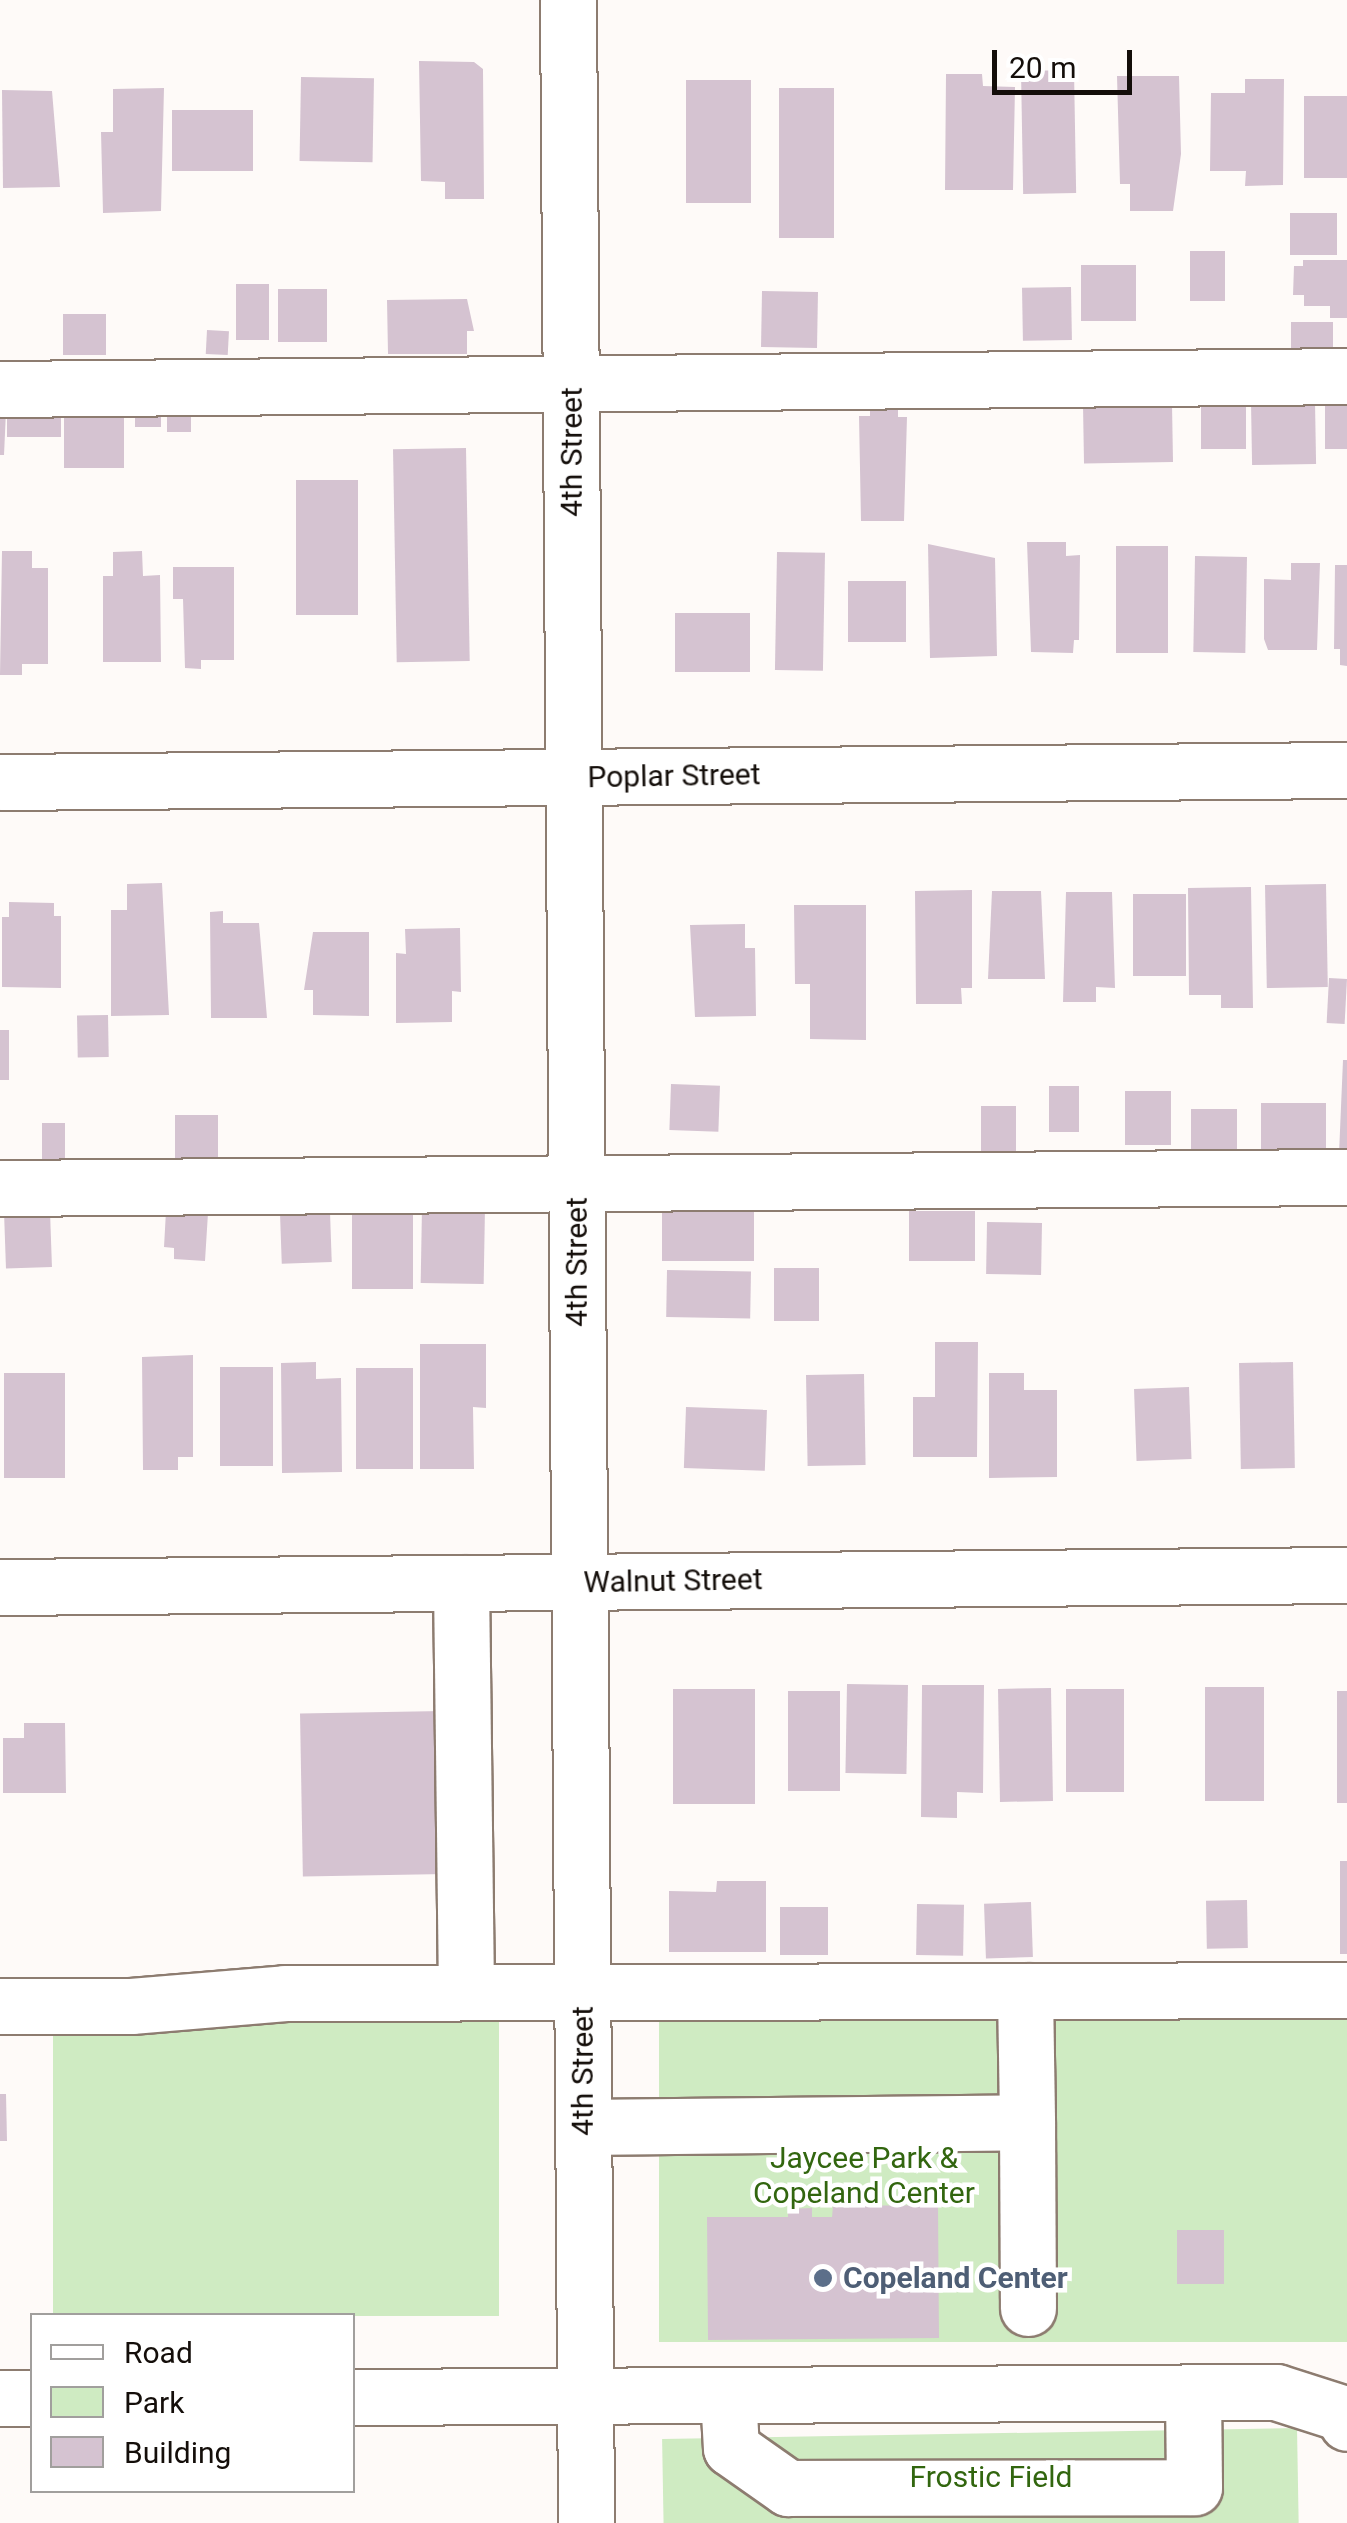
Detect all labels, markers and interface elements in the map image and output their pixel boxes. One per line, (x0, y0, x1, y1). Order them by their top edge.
scale bar (997, 30, 1137, 92)
text: 20 m (1009, 50, 1076, 85)
street label: 4th Street (554, 387, 590, 517)
street label: Poplar Street (587, 756, 761, 796)
street label: 4th Street (559, 1197, 595, 1327)
street label: Walnut Street (583, 1561, 763, 1601)
street label: 4th Street (565, 2006, 601, 2136)
park label: Jaycee Park & Copeland Center (753, 2140, 975, 2210)
place label: Copeland Center (843, 2260, 1068, 2296)
marker: Copeland Center (812, 2267, 834, 2289)
legend (30, 2313, 355, 2493)
text: Road (124, 2335, 193, 2370)
text: Park (124, 2385, 184, 2420)
text: Building (124, 2435, 231, 2470)
park label: Frostic Field (910, 2459, 1072, 2495)

